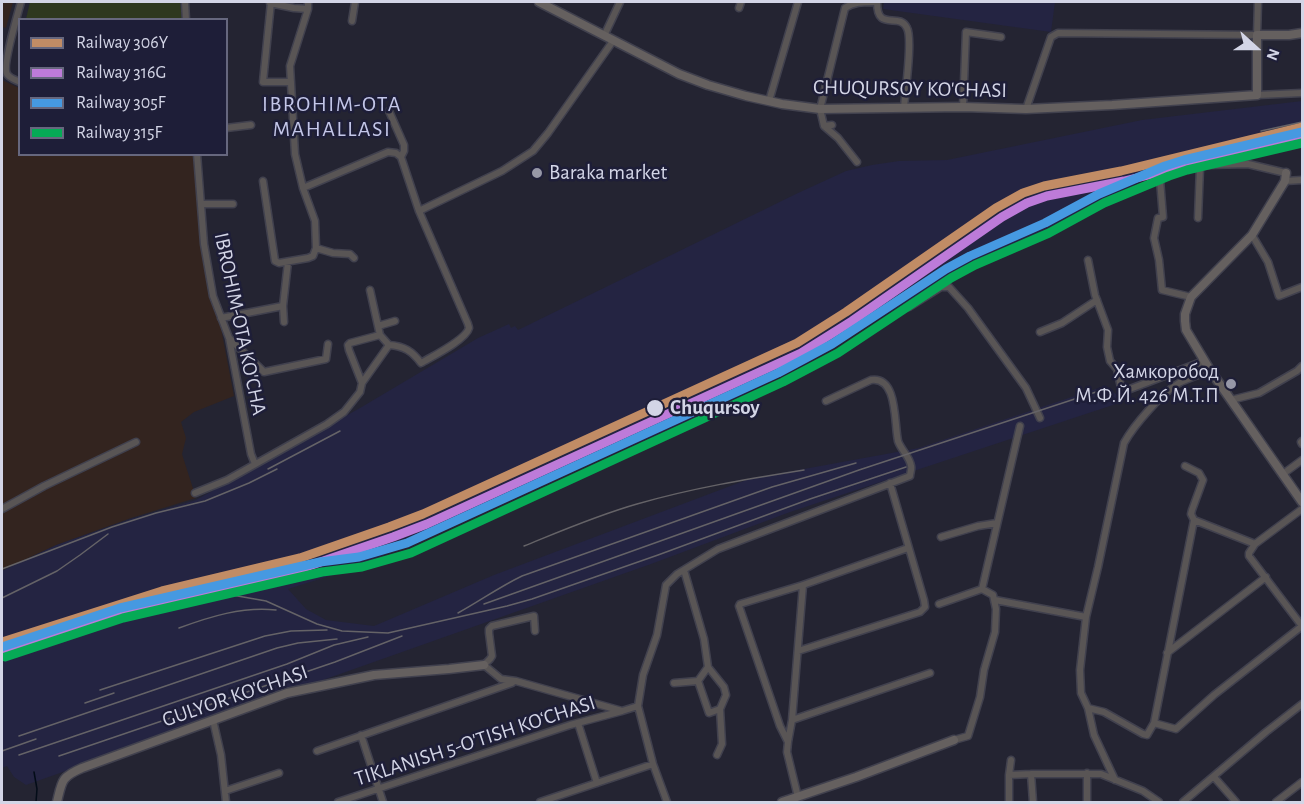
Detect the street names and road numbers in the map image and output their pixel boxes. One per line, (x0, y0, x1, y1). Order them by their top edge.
street label: CHUQURSOY KO'CHASI (813, 75, 1007, 103)
street label: IBROHIM-OTA KO'CHA (208, 230, 272, 418)
street label: GULYOR KO'CHASI (159, 659, 311, 733)
street label: TIKLANISH 5-O'TISH KO‘CHASI (351, 690, 599, 792)

